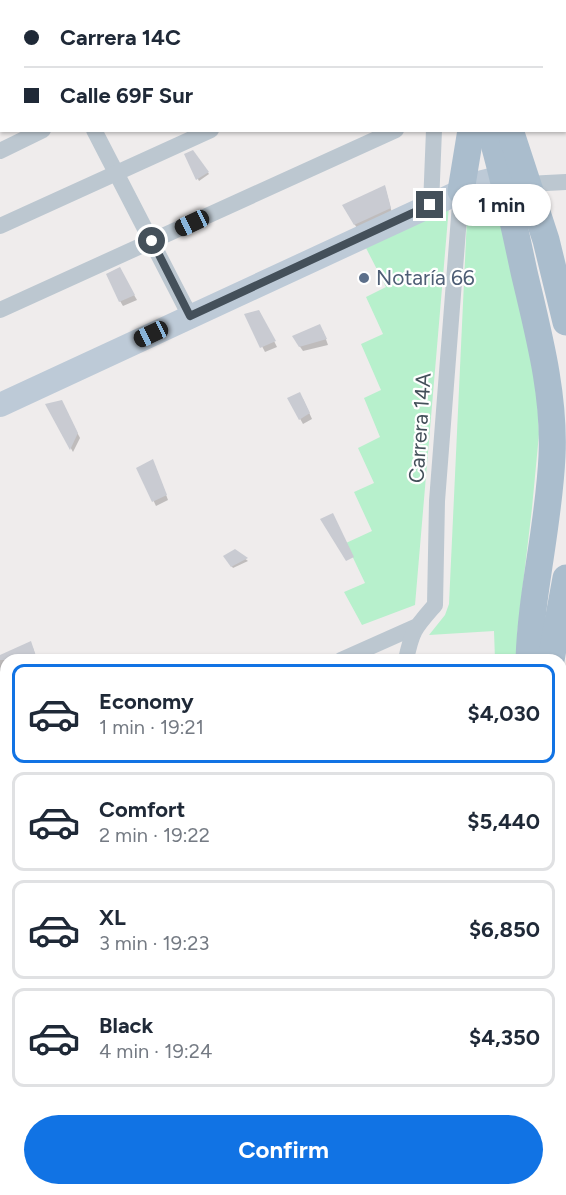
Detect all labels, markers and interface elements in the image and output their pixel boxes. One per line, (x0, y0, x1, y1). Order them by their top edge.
text: Carrera 14C (60, 24, 181, 51)
text: Calle 69F Sur (60, 82, 193, 109)
callout: 1 min (451, 184, 550, 226)
route end (416, 191, 443, 218)
text: 1 min (478, 193, 525, 217)
car (172, 207, 212, 239)
route start (138, 227, 165, 254)
place label: Notaría 66 (376, 265, 475, 290)
marker: Notaría 66 (357, 271, 371, 285)
car (131, 318, 171, 350)
street label: Carrera 14A (403, 372, 436, 484)
icon: car (27, 687, 81, 741)
text: Economy (99, 688, 194, 715)
text: $4,030 (467, 700, 540, 727)
text: 1 min · 19:21 (99, 715, 204, 739)
icon: car (27, 795, 81, 849)
text: Comfort (99, 796, 185, 823)
text: $5,440 (467, 808, 540, 835)
text: 2 min · 19:22 (99, 823, 210, 847)
icon: car (27, 903, 81, 957)
text: XL (99, 904, 126, 931)
text: $6,850 (469, 916, 540, 943)
text: 3 min · 19:23 (99, 931, 209, 955)
icon: car (27, 1011, 81, 1065)
text: Black (99, 1012, 153, 1039)
text: $4,350 (469, 1024, 540, 1051)
text: 4 min · 19:24 (99, 1039, 212, 1063)
button: Confirm (24, 1115, 543, 1184)

